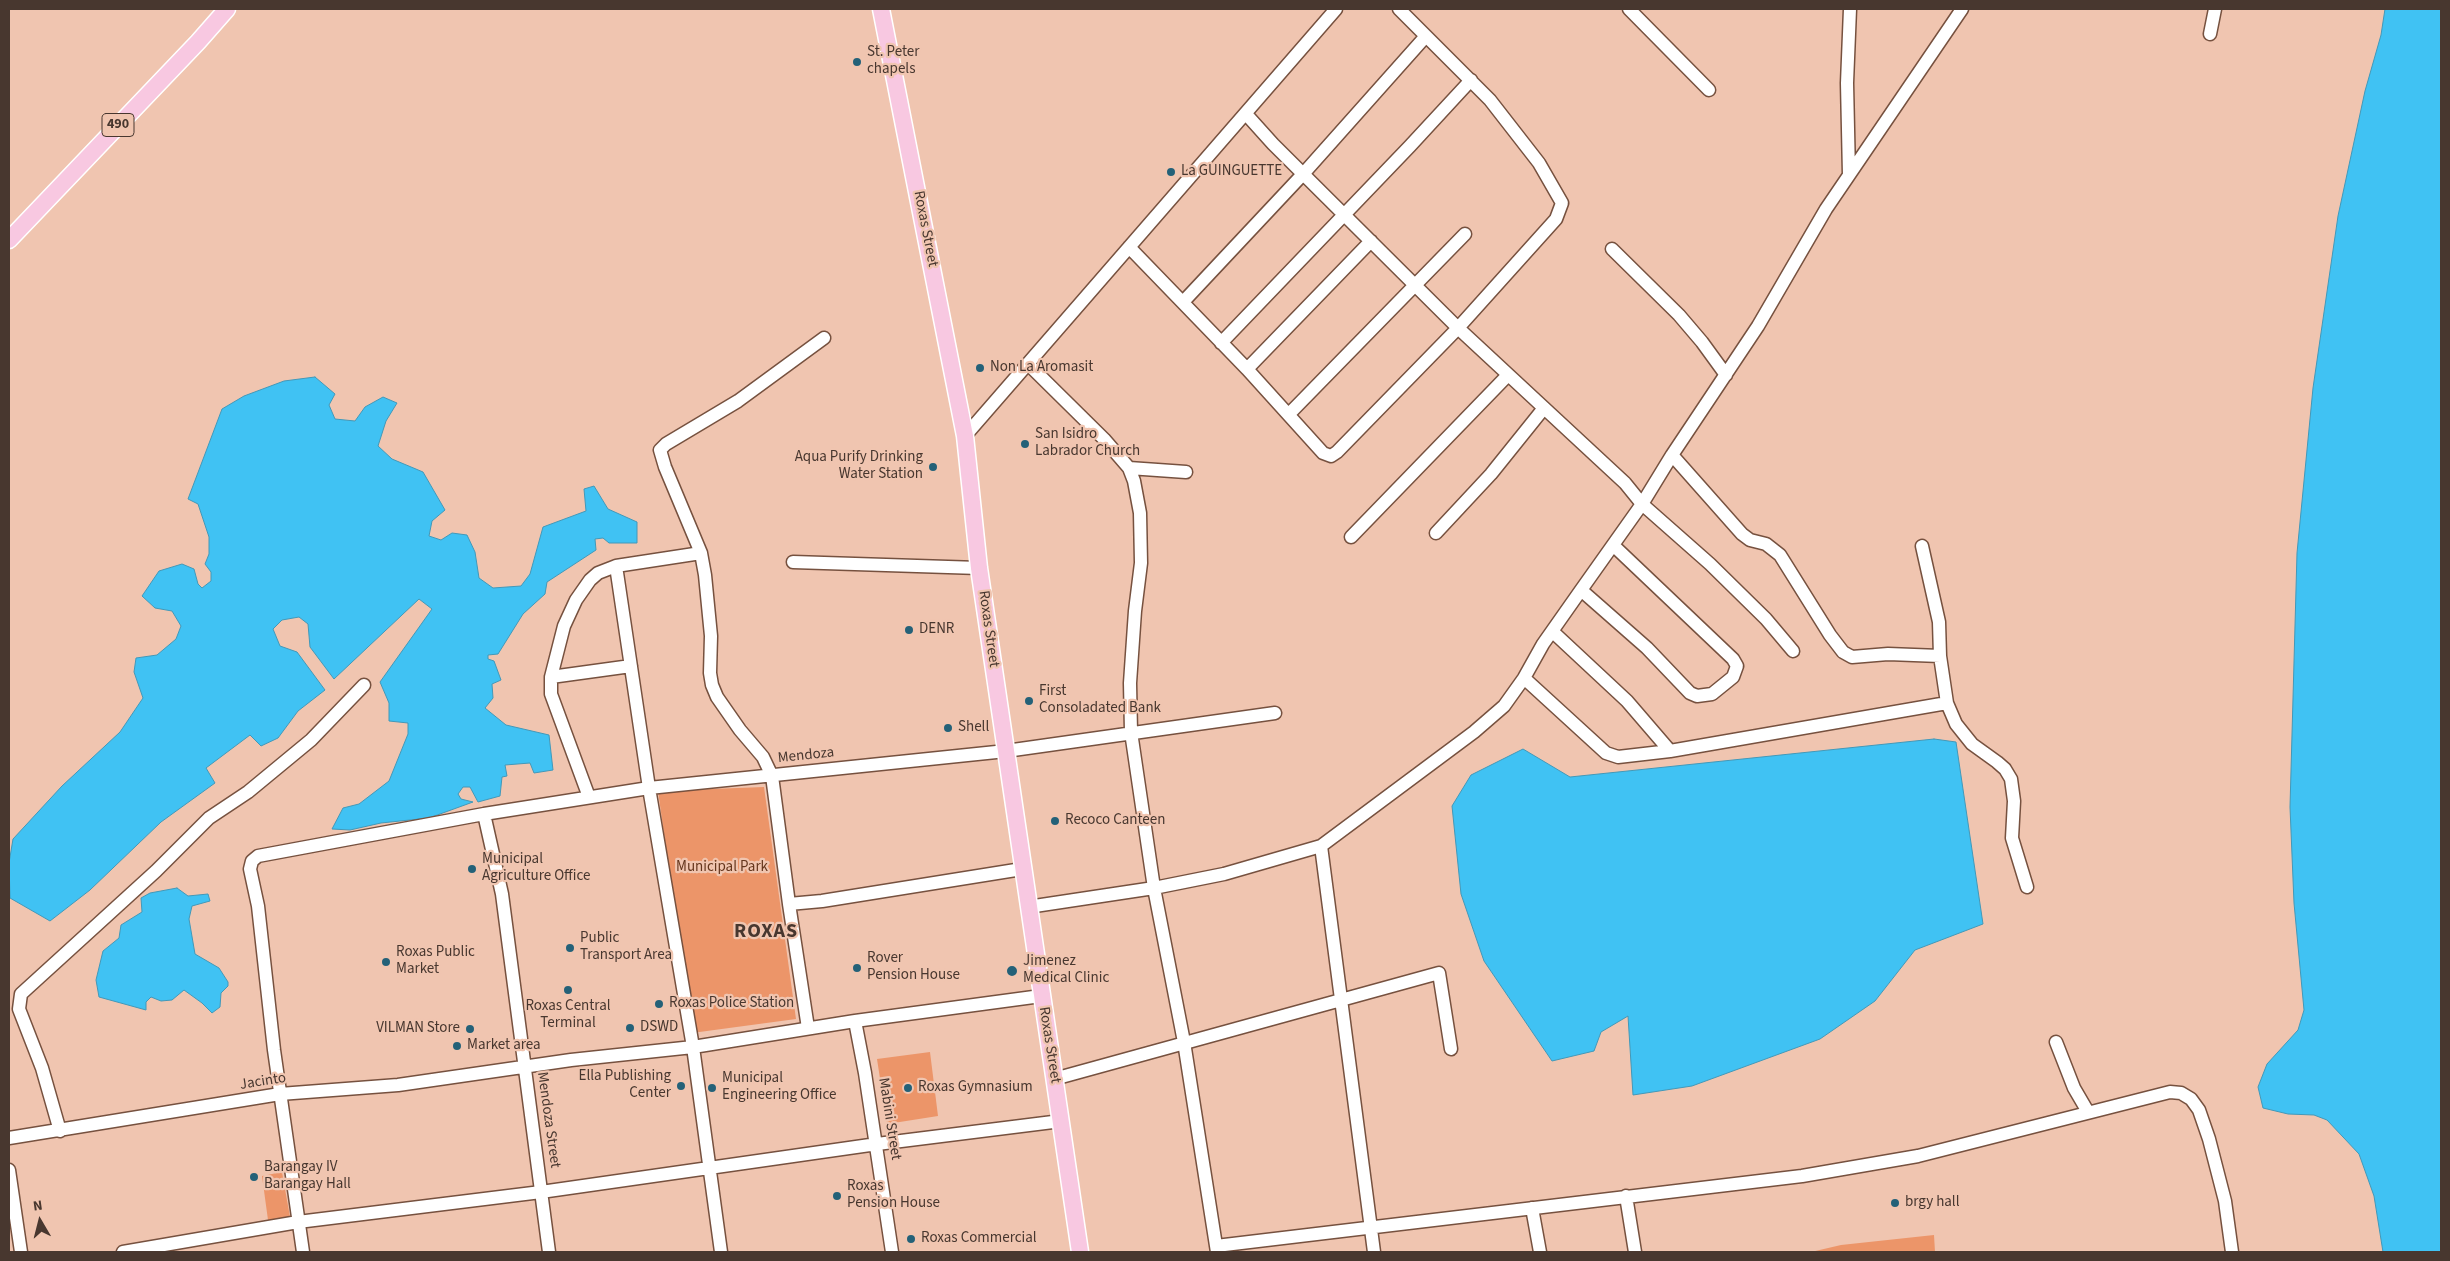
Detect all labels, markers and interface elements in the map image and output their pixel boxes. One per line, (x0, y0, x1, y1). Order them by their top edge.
place label: St. Peter chapels (867, 44, 919, 79)
marker: St. Peter chapels (851, 56, 863, 68)
road number: 490 (102, 114, 134, 136)
place label: La GUINGUETTE (1181, 163, 1282, 181)
marker: La GUINGUETTE (1165, 166, 1177, 178)
street label: Roxas Street (909, 189, 941, 269)
place label: Non La Aromasit (990, 359, 1093, 377)
marker: Non La Aromasit (974, 362, 986, 374)
place label: San Isidro Labrador Church (1035, 426, 1140, 461)
marker: San Isidro Labrador Church (1019, 438, 1031, 450)
place label: Aqua Purify Drinking Water Station (795, 449, 923, 484)
marker: Aqua Purify Drinking Water Station (927, 461, 939, 473)
street label: Roxas Street (974, 590, 1002, 668)
place label: DENR (919, 621, 954, 639)
marker: DENR (903, 624, 915, 636)
place label: First Consoladated Bank (1039, 683, 1161, 718)
marker: First Consoladated Bank (1023, 695, 1035, 707)
place label: Shell (958, 719, 989, 737)
marker: Shell (942, 722, 954, 734)
street label: Mendoza (777, 744, 835, 768)
place label: Recoco Canteen (1065, 812, 1165, 830)
marker: Recoco Canteen (1049, 815, 1061, 827)
place label: Municipal Agriculture Office (482, 851, 590, 886)
park label: Municipal Park (676, 859, 768, 877)
marker: Municipal Agriculture Office (466, 863, 478, 875)
district label: ROXAS (733, 921, 799, 945)
place label: Public Transport Area (580, 930, 672, 965)
marker: Public Transport Area (564, 942, 576, 954)
place label: Roxas Public Market (396, 944, 475, 979)
place label: Rover Pension House (867, 950, 960, 985)
place label: Jimenez Medical Clinic (1023, 953, 1109, 988)
marker: Roxas Public Market (380, 956, 392, 968)
marker: Rover Pension House (851, 962, 863, 974)
marker: Jimenez Medical Clinic (1005, 964, 1019, 978)
marker: Roxas Central Terminal (562, 984, 574, 996)
place label: Roxas Police Station (669, 995, 794, 1013)
place label: Roxas Central Terminal (525, 998, 611, 1033)
marker: Roxas Police Station (653, 998, 665, 1010)
street label: Roxas Street (1034, 1005, 1064, 1085)
place label: DSWD (640, 1019, 678, 1037)
place label: VILMAN Store (376, 1020, 460, 1038)
marker: DSWD (624, 1022, 636, 1034)
marker: VILMAN Store (464, 1023, 476, 1035)
place label: Market area (467, 1037, 541, 1055)
marker: Market area (451, 1040, 463, 1052)
place label: Ella Publishing Center (579, 1068, 671, 1103)
street label: Jacinto (239, 1069, 287, 1095)
place label: Municipal Engineering Office (722, 1070, 836, 1105)
street label: Mendoza Street (532, 1071, 564, 1169)
street label: Mabini Street (874, 1077, 904, 1161)
place label: Roxas Gymnasium (918, 1079, 1033, 1097)
marker: Ella Publishing Center (675, 1080, 687, 1092)
marker: Municipal Engineering Office (706, 1082, 718, 1094)
marker: Roxas Gymnasium (902, 1082, 914, 1094)
place label: Barangay IV Barangay Hall (264, 1159, 351, 1194)
marker: Barangay IV Barangay Hall (248, 1171, 260, 1183)
place label: Roxas Pension House (847, 1178, 940, 1213)
marker: Roxas Pension House (831, 1190, 843, 1202)
place label: brgy hall (1905, 1194, 1960, 1212)
north arrow (15, 1196, 65, 1246)
text: N (32, 1196, 44, 1217)
marker: brgy hall (1889, 1197, 1901, 1209)
place label: Roxas Commercial (921, 1230, 1037, 1248)
marker: Roxas Commercial (905, 1233, 917, 1245)

